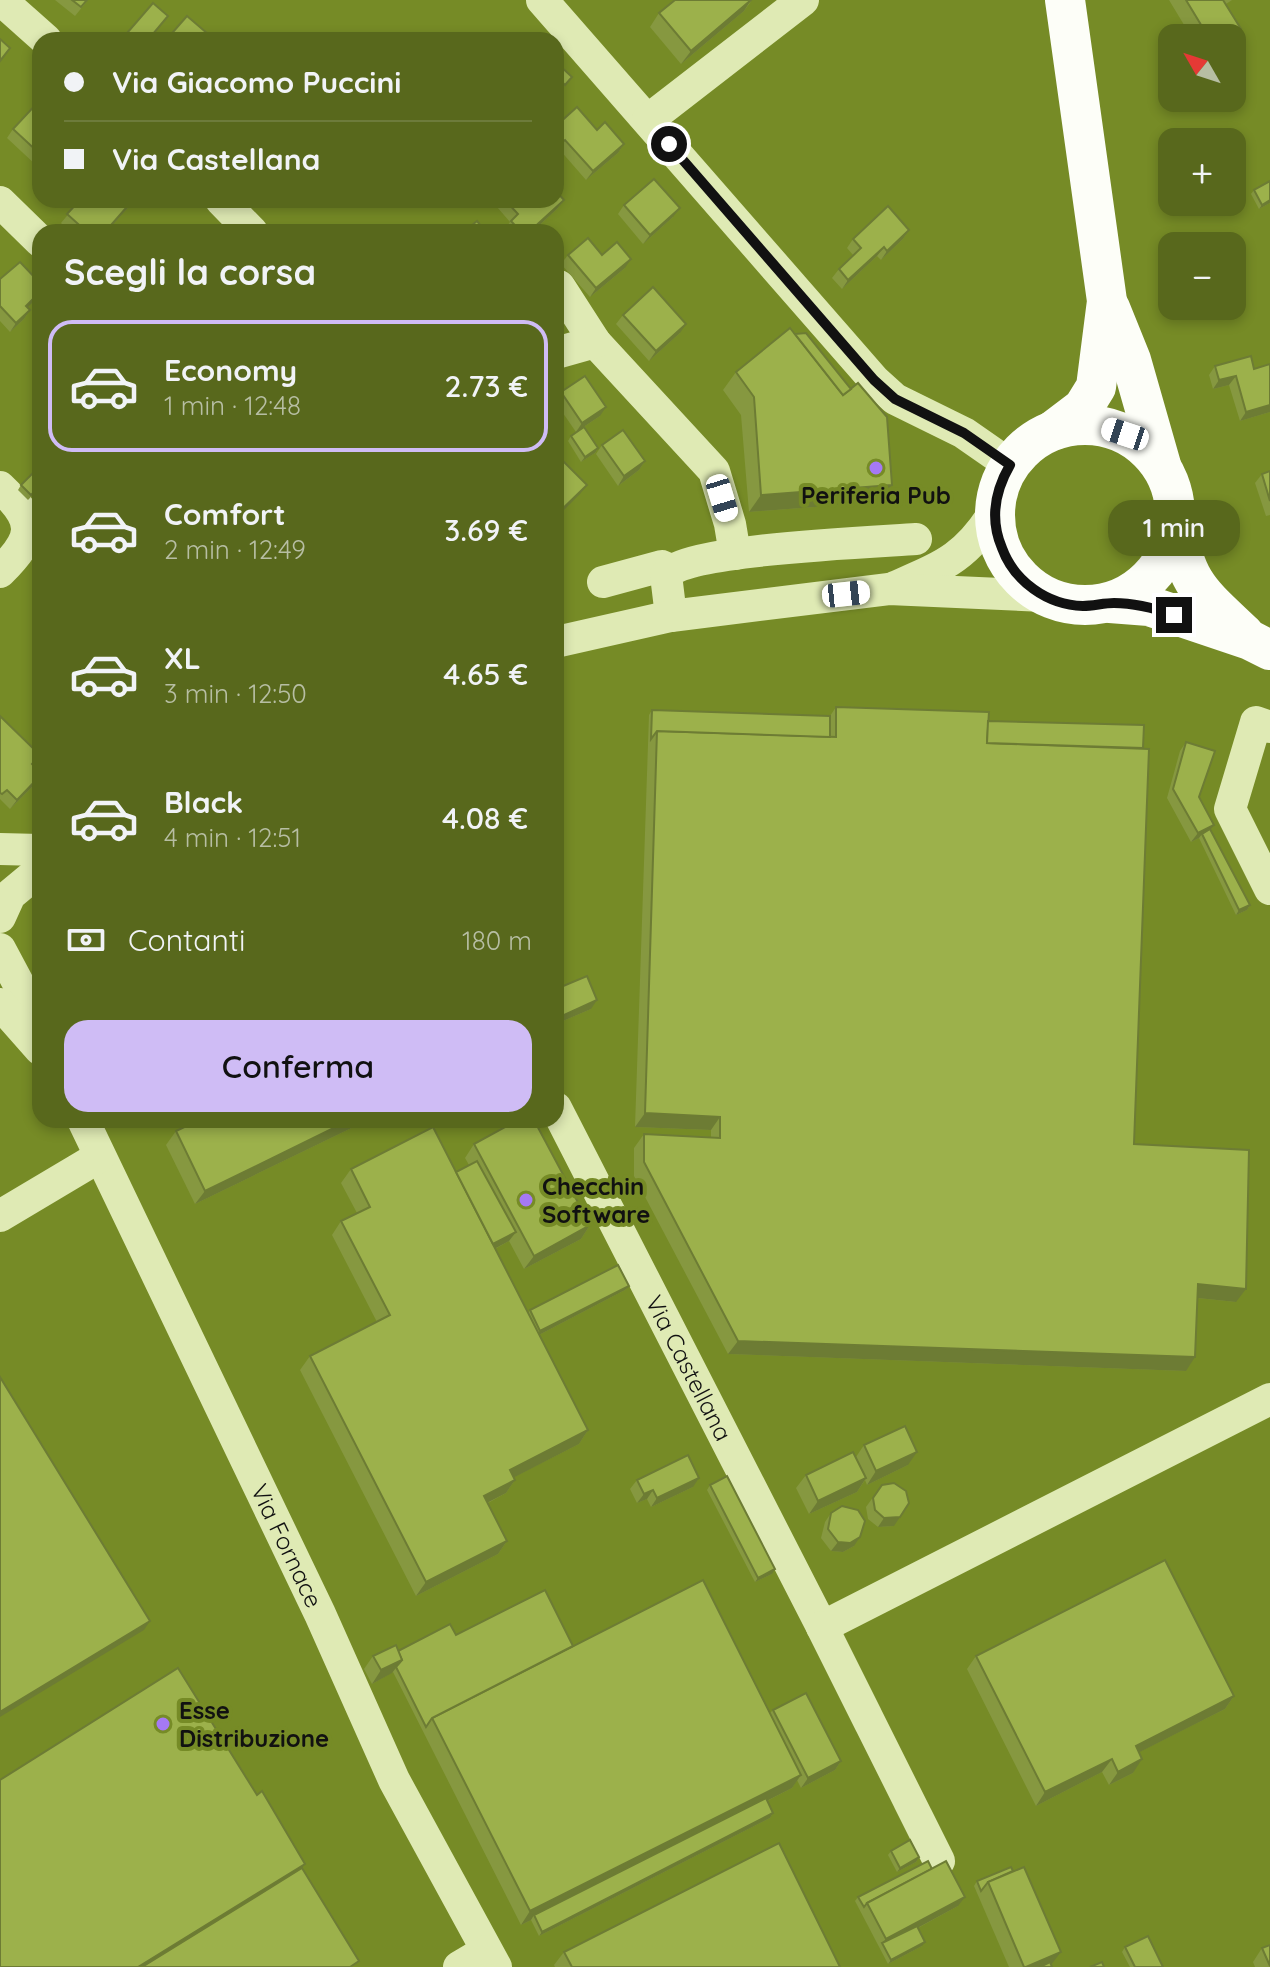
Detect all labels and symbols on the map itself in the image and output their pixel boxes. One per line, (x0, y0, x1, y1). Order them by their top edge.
north arrow (1158, 24, 1246, 112)
route start (651, 126, 687, 162)
car (1098, 415, 1152, 453)
marker: Periferia Pub (867, 459, 885, 477)
car (704, 472, 740, 524)
place label: Periferia Pub (801, 480, 951, 510)
callout: 1 min (1108, 499, 1240, 555)
car (821, 580, 871, 608)
route end (1156, 597, 1192, 633)
place label: Checchin Software (542, 1171, 650, 1229)
marker: Checchin Software (517, 1191, 535, 1209)
street label: Via Castellana (639, 1290, 739, 1446)
street label: Via Fornace (245, 1479, 330, 1612)
place label: Esse Distribuzione (179, 1695, 329, 1753)
marker: Esse Distribuzione (154, 1715, 172, 1733)

